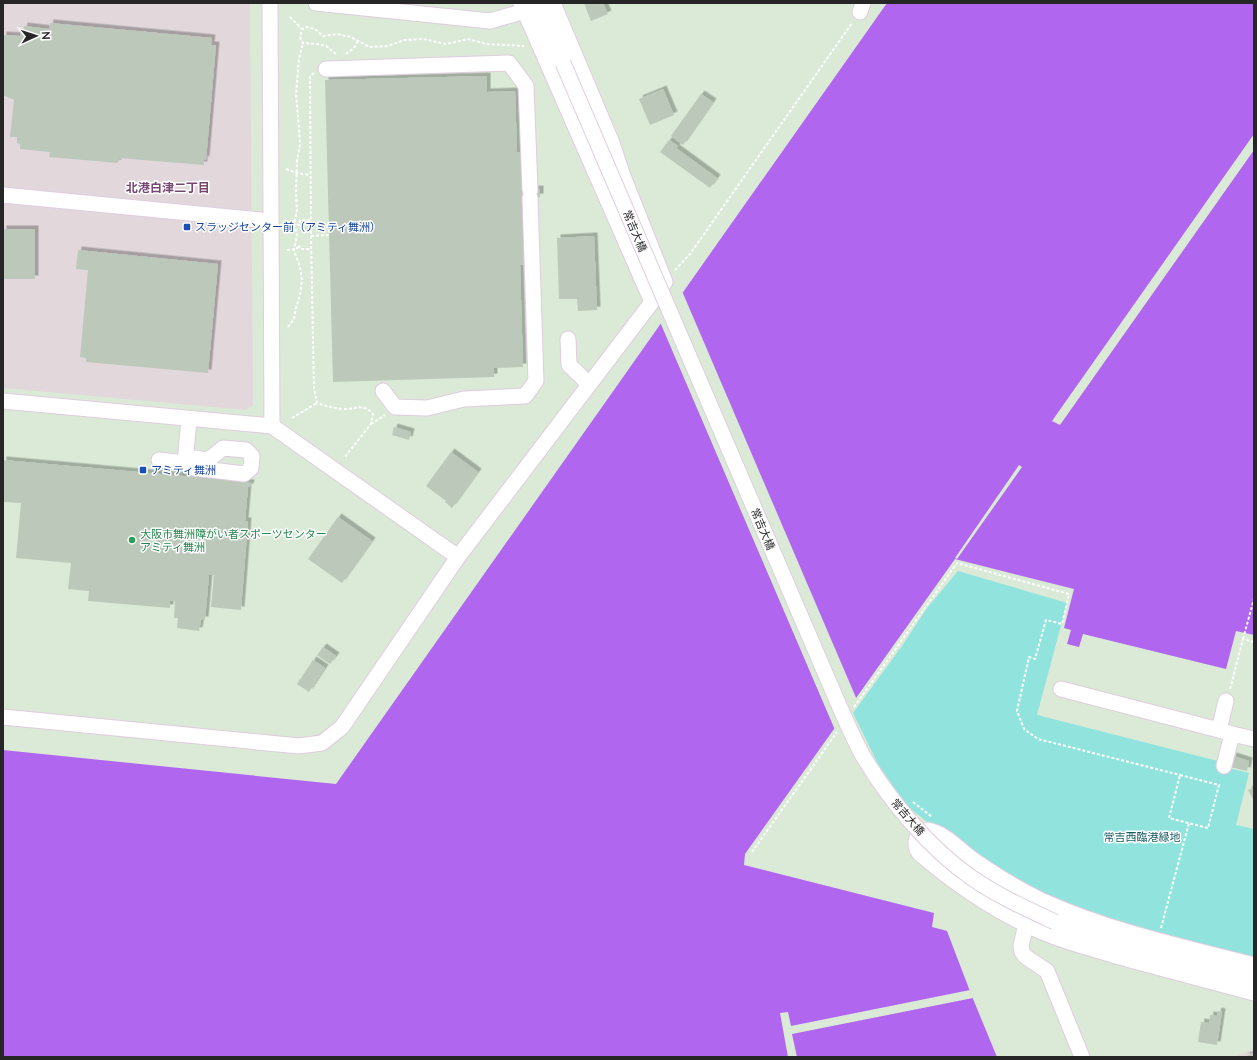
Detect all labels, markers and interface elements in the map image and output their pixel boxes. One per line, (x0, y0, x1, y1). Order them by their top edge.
north arrow (16, 16, 56, 56)
text: N (40, 31, 53, 40)
district label: 北港白津二丁目 (126, 180, 210, 195)
street label: 常吉大橋 (621, 208, 650, 254)
place label: スラッジセンター前（アミティ舞洲） (195, 220, 381, 233)
marker: スラッジセンター前（アミティ舞洲） (182, 222, 192, 232)
place label: アミティ舞洲 (151, 463, 216, 476)
marker: アミティ舞洲 (138, 465, 148, 475)
street label: 常吉大橋 (749, 506, 778, 552)
place label: 大阪市舞洲障がい者スポーツセンター アミティ舞洲 (140, 527, 327, 553)
marker: 大阪市舞洲障がい者スポーツセンター アミティ舞洲 (127, 535, 137, 545)
street label: 常吉大橋 (889, 796, 928, 838)
park label: 常吉西臨港緑地 (1104, 830, 1181, 843)

